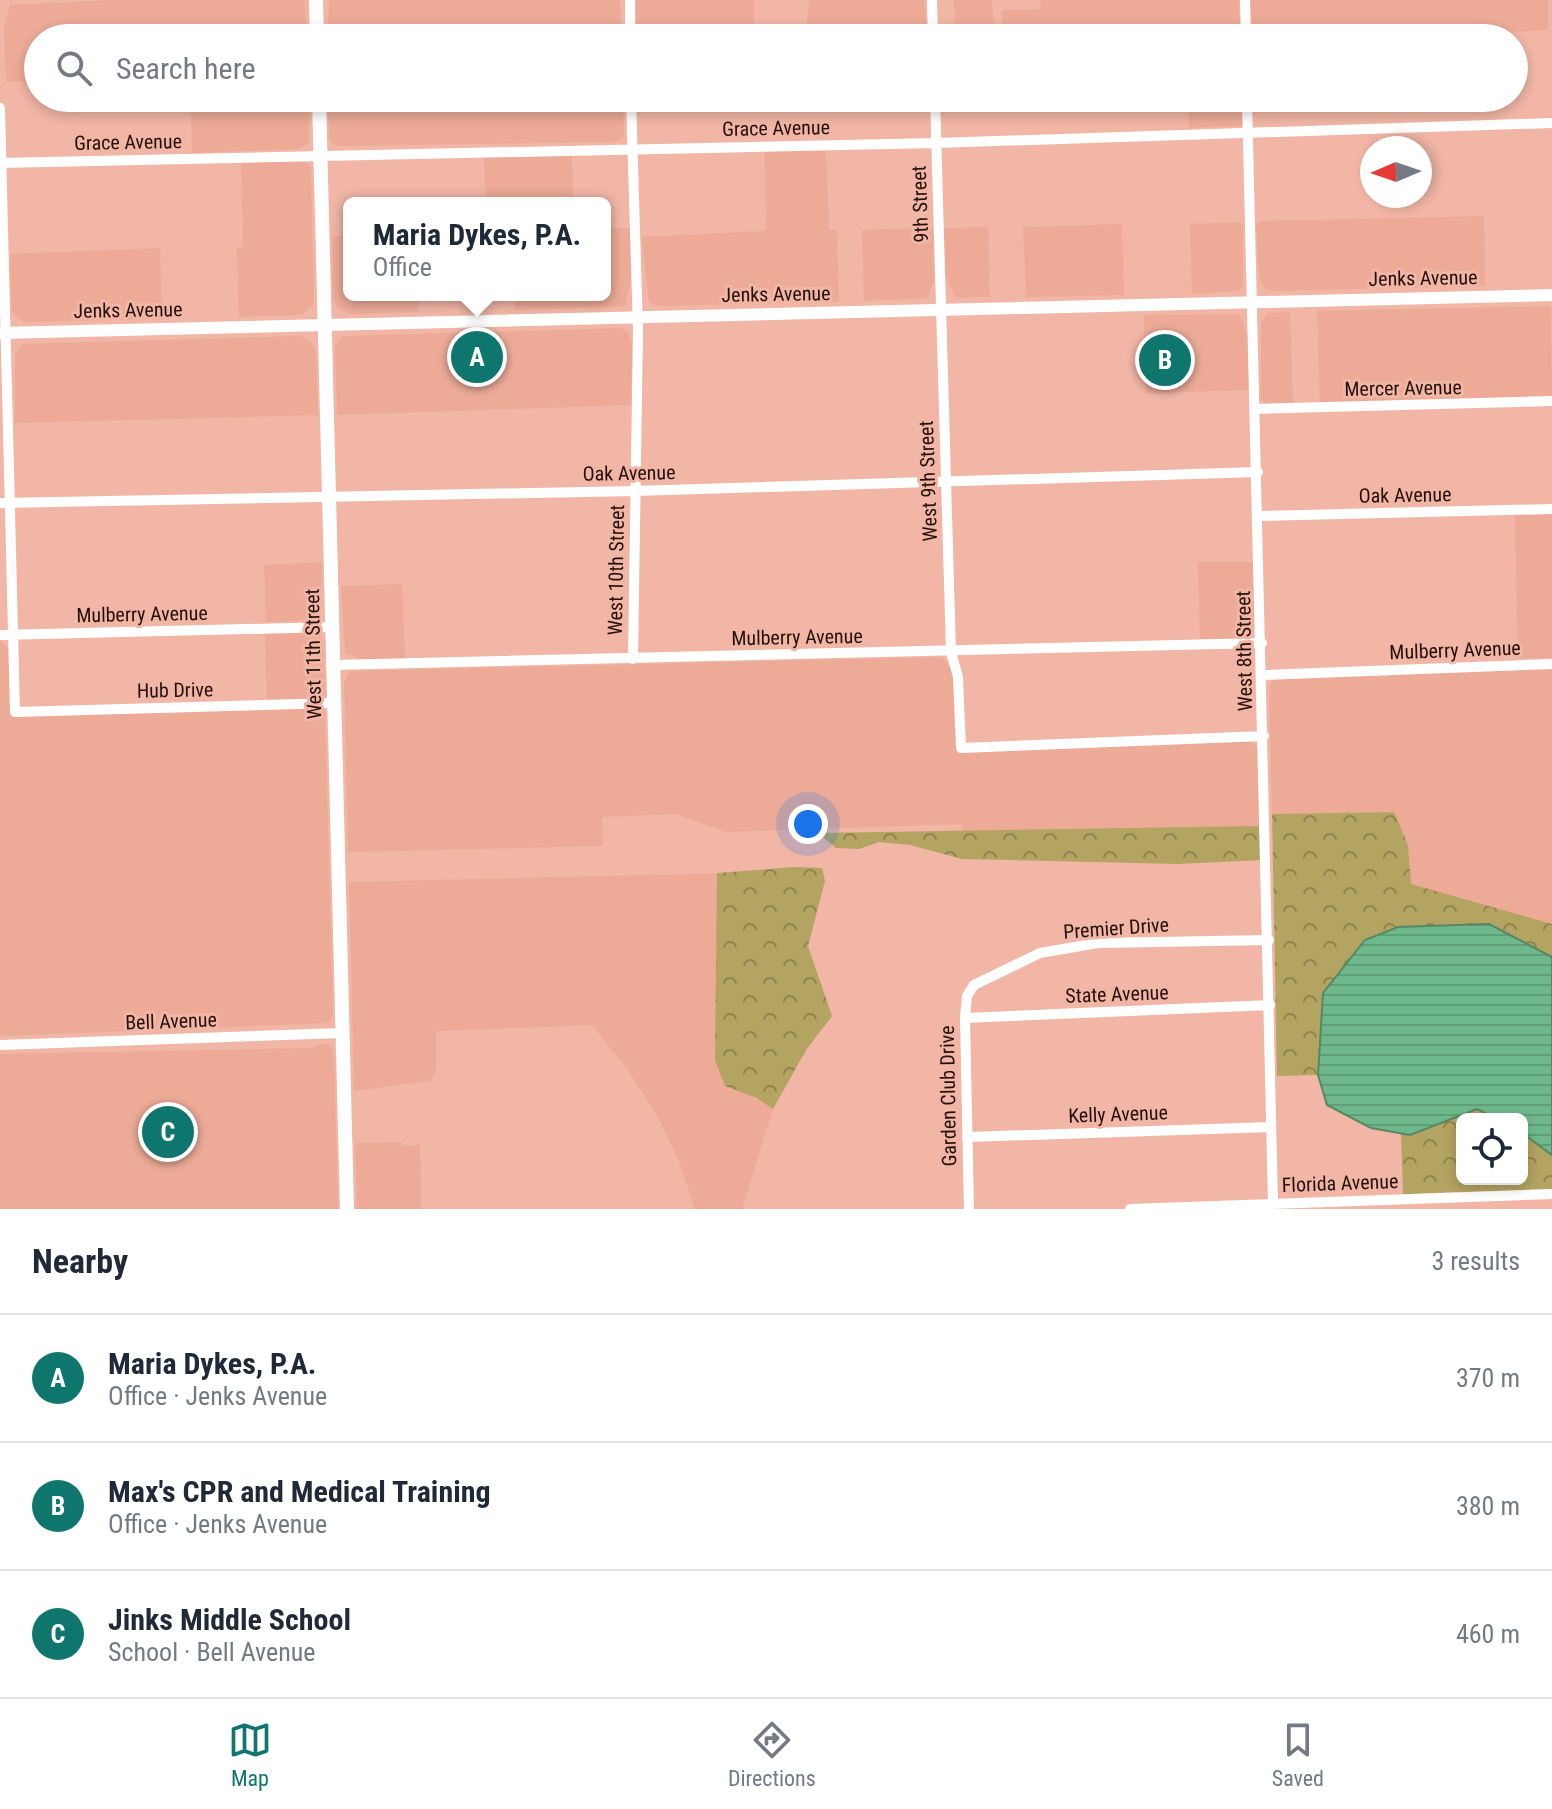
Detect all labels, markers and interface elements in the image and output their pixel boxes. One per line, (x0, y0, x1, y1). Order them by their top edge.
search box (24, 24, 1528, 112)
icon: search (52, 46, 96, 90)
text: Search here (116, 51, 256, 86)
street label: Grace Avenue (722, 115, 830, 141)
street label: Grace Avenue (74, 129, 182, 155)
north arrow (1360, 136, 1432, 208)
street label: 9th Street (907, 165, 933, 243)
popup (343, 197, 611, 301)
text: Maria Dykes, P.A. (373, 217, 581, 252)
text: Office (373, 252, 432, 282)
street label: Jenks Avenue (1368, 265, 1478, 291)
street label: Jenks Avenue (721, 281, 831, 307)
street label: Jenks Avenue (73, 297, 183, 323)
pin: A (451, 327, 503, 387)
pin: B (1139, 330, 1191, 390)
street label: Mercer Avenue (1344, 375, 1462, 401)
street label: West 9th Street (914, 420, 942, 542)
street label: Oak Avenue (582, 460, 676, 486)
street label: Oak Avenue (1358, 482, 1452, 508)
street label: West 10th Street (603, 504, 629, 636)
street label: West 11th Street (300, 588, 326, 720)
street label: West 8th Street (1231, 590, 1257, 712)
street label: Mulberry Avenue (76, 601, 208, 627)
street label: Mulberry Avenue (731, 624, 863, 650)
street label: Mulberry Avenue (1389, 636, 1521, 664)
street label: Hub Drive (137, 677, 213, 703)
your location (788, 804, 828, 844)
street label: Premier Drive (1062, 912, 1170, 944)
street label: State Avenue (1065, 980, 1169, 1008)
street label: Bell Avenue (125, 1007, 217, 1035)
street label: Garden Club Drive (935, 1025, 961, 1167)
street label: Kelly Avenue (1068, 1100, 1168, 1128)
pin: C (142, 1102, 194, 1162)
map controls (1456, 1113, 1528, 1185)
button: locate (1456, 1113, 1528, 1185)
street label: Florida Avenue (1281, 1169, 1399, 1197)
text: Nearby (32, 1241, 128, 1281)
text: 3 results (1431, 1246, 1520, 1276)
text: Maria Dykes, P.A. (108, 1346, 317, 1381)
text: A (50, 1363, 66, 1393)
text: 370 m (1456, 1363, 1520, 1393)
text: Office · Jenks Avenue (108, 1381, 327, 1411)
text: Max's CPR and Medical Training (108, 1474, 491, 1509)
text: B (51, 1491, 65, 1521)
text: 380 m (1456, 1491, 1520, 1521)
text: Office · Jenks Avenue (108, 1509, 327, 1539)
text: Jinks Middle School (108, 1602, 351, 1637)
text: C (51, 1619, 65, 1649)
text: 460 m (1456, 1619, 1520, 1649)
text: School · Bell Avenue (108, 1637, 316, 1667)
tab: Map (228, 1718, 272, 1791)
tab: Directions (728, 1718, 816, 1791)
tab: Saved (1272, 1718, 1324, 1791)

